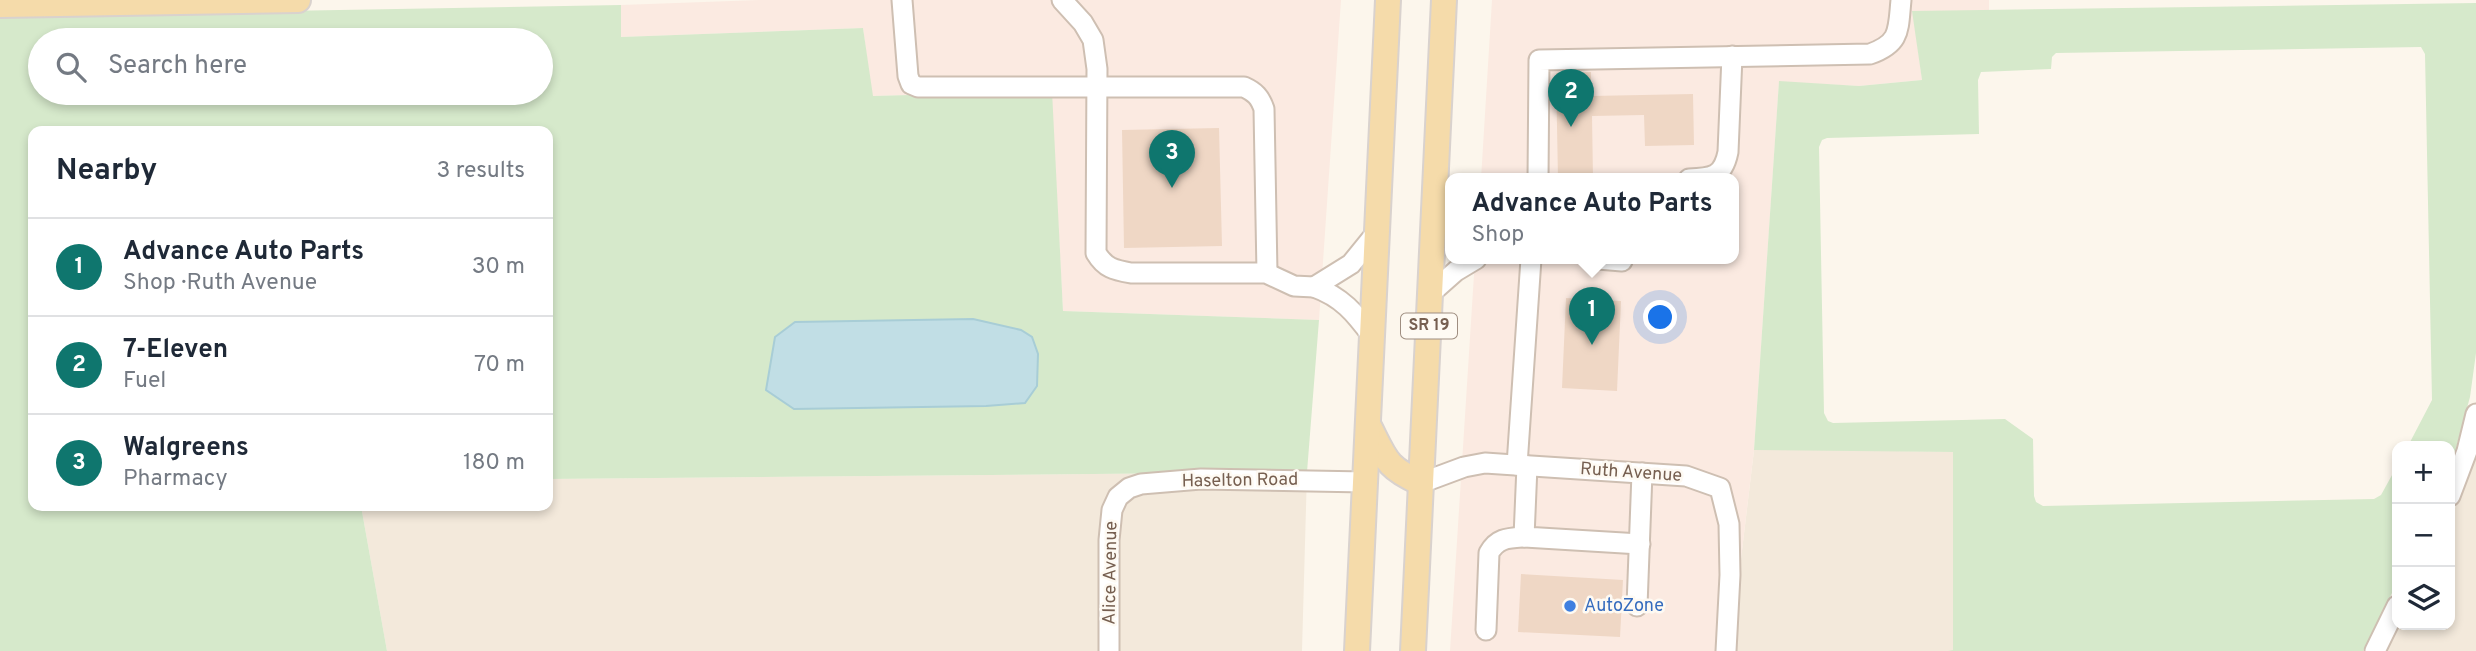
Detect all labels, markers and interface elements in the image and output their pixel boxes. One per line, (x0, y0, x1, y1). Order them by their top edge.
search box (28, 28, 553, 105)
icon: search (52, 48, 90, 86)
text: Search here (108, 50, 247, 83)
pin: 2 (1548, 69, 1594, 127)
pin: 3 (1149, 130, 1195, 188)
text: Nearby (56, 153, 157, 190)
text: 3 results (436, 157, 525, 186)
popup (1445, 173, 1739, 264)
text: Advance Auto Parts (1471, 188, 1713, 221)
text: Shop (1471, 221, 1524, 250)
text: Advance Auto Parts (123, 236, 364, 269)
text: 1 (74, 253, 84, 282)
text: 30 m (472, 253, 525, 282)
text: Shop · Ruth Avenue (123, 269, 317, 298)
pin: 1 (1569, 287, 1615, 345)
your location (1643, 300, 1677, 334)
road number: SR 19 (1401, 314, 1457, 338)
text: 7-Eleven (123, 334, 228, 367)
text: 2 (72, 351, 86, 380)
text: 70 m (474, 351, 525, 380)
text: Fuel (123, 367, 166, 396)
text: Walgreens (123, 432, 249, 465)
map controls (2392, 441, 2455, 630)
button: + (2392, 441, 2455, 504)
text: 3 (72, 449, 86, 478)
text: 180 m (463, 449, 525, 478)
street label: Ruth Avenue (1579, 458, 1683, 488)
text: Pharmacy (123, 465, 228, 494)
street label: Haselton Road (1181, 468, 1299, 494)
button: − (2392, 504, 2455, 567)
street label: Alice Avenue (1099, 521, 1123, 625)
button: layers (2392, 567, 2455, 630)
place label: AutoZone (1584, 595, 1664, 618)
marker: AutoZone (1562, 598, 1578, 614)

